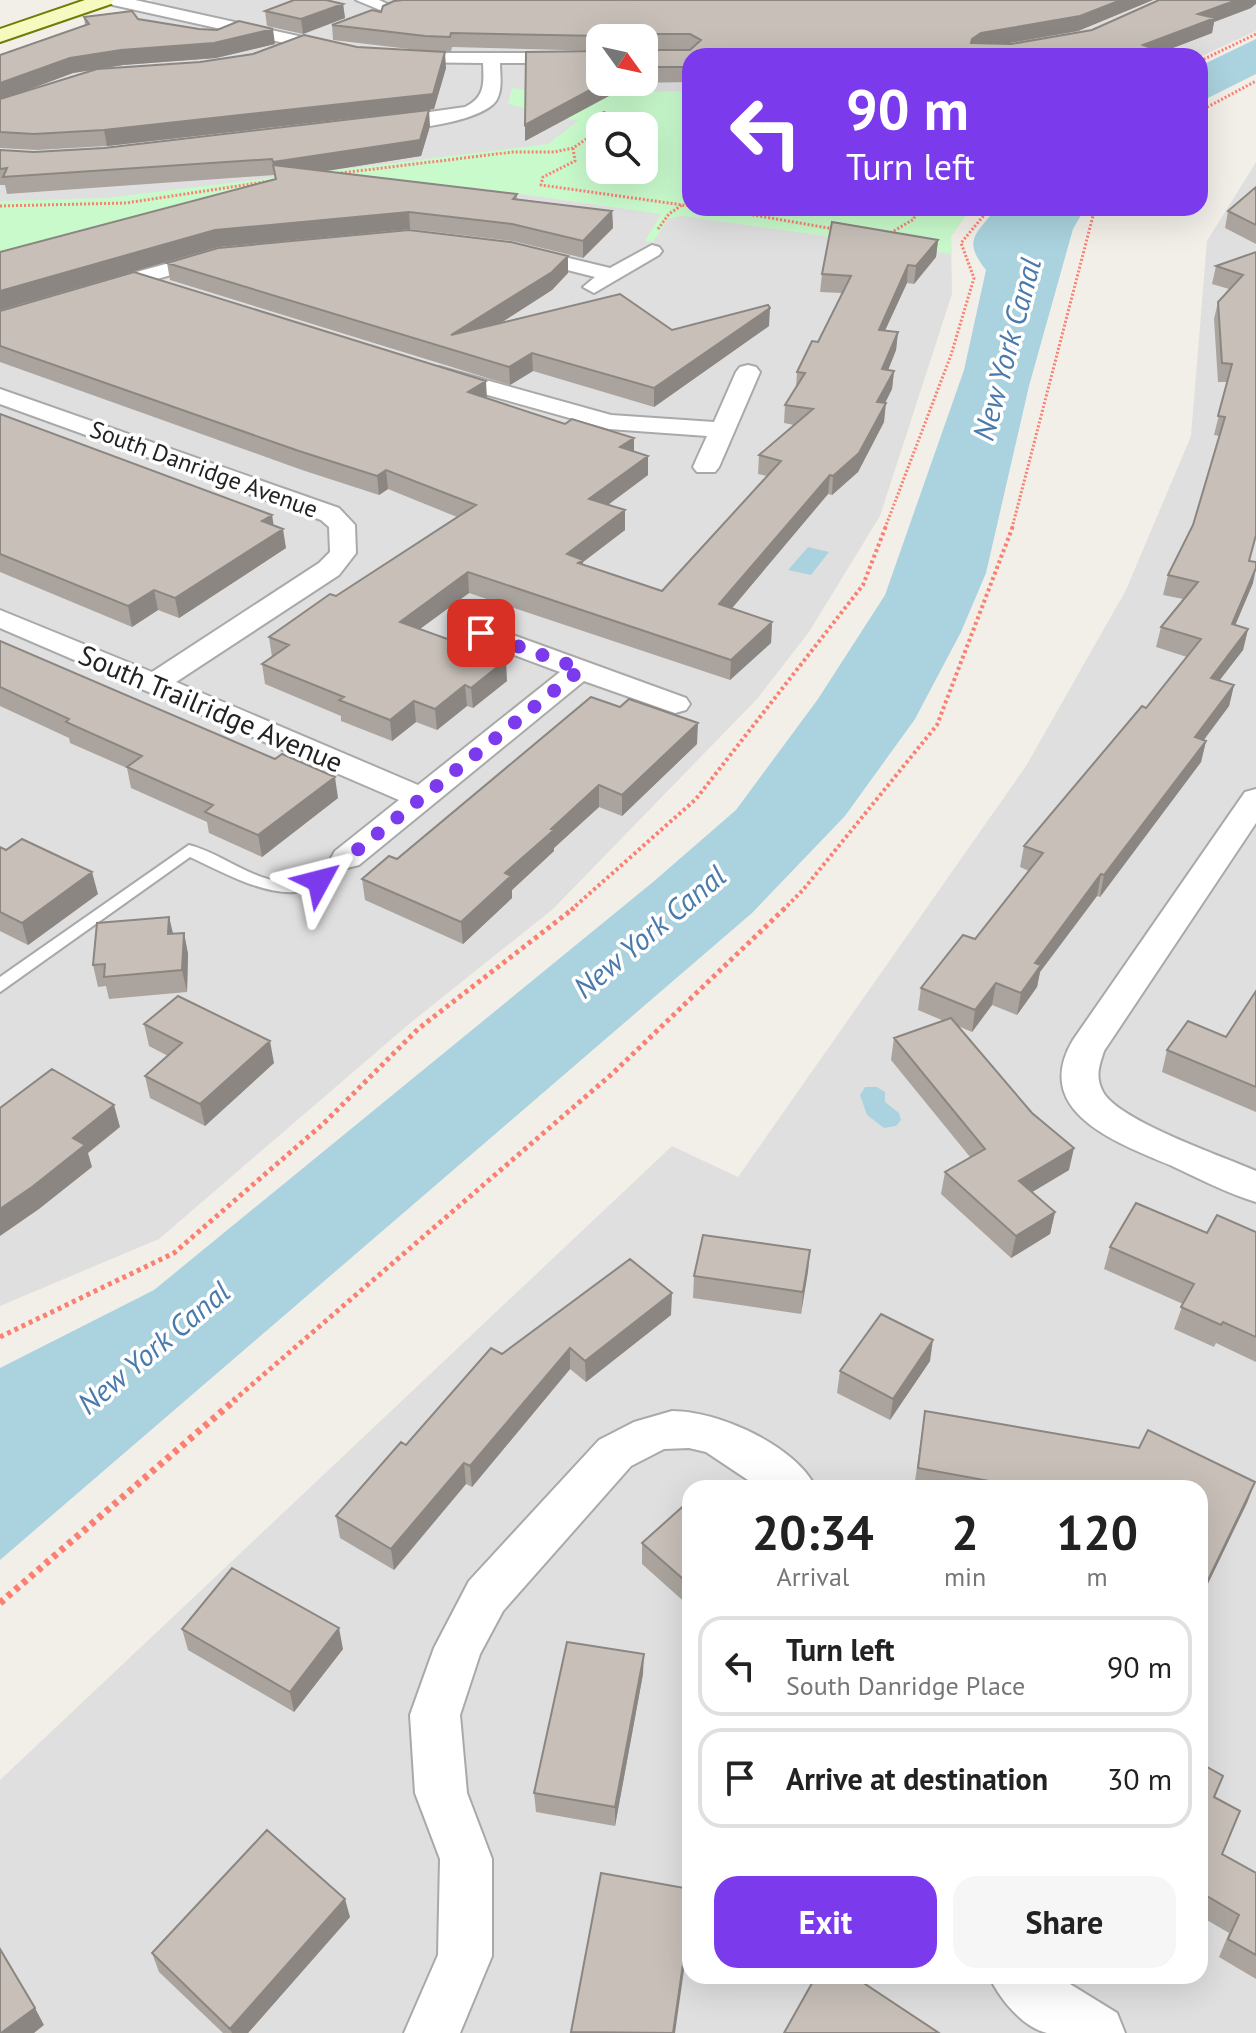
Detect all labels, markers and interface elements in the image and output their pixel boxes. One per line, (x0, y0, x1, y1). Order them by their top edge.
north arrow (586, 24, 658, 96)
map controls (586, 24, 658, 184)
text: 90 m (846, 73, 969, 145)
icon: left (714, 80, 818, 184)
button: search (586, 112, 658, 184)
text: Turn left (846, 143, 975, 190)
water label: New York Canal (963, 253, 1049, 445)
street label: South Danridge Avenue (86, 413, 322, 525)
pin (447, 599, 515, 667)
icon: arrive (459, 611, 503, 655)
street label: South Trailridge Avenue (73, 636, 349, 780)
position arrow (277, 839, 361, 923)
water label: New York Canal (565, 856, 733, 1006)
water label: New York Canal (69, 1272, 237, 1422)
text: 20:34 (752, 1501, 874, 1563)
text: 2 (951, 1501, 979, 1563)
text: 120 (1056, 1501, 1138, 1563)
text: Arrival (777, 1560, 849, 1593)
text: min (944, 1560, 986, 1593)
text: m (1087, 1560, 1108, 1593)
text: Turn left (786, 1630, 894, 1669)
icon: left (718, 1644, 762, 1688)
text: 90 m (1107, 1647, 1172, 1686)
text: South Danridge Place (786, 1669, 1025, 1702)
icon: arrive (718, 1756, 762, 1800)
text: Arrive at destination (786, 1759, 1048, 1798)
text: 30 m (1107, 1759, 1172, 1798)
button: Exit (714, 1876, 937, 1968)
button: Share (953, 1876, 1176, 1968)

